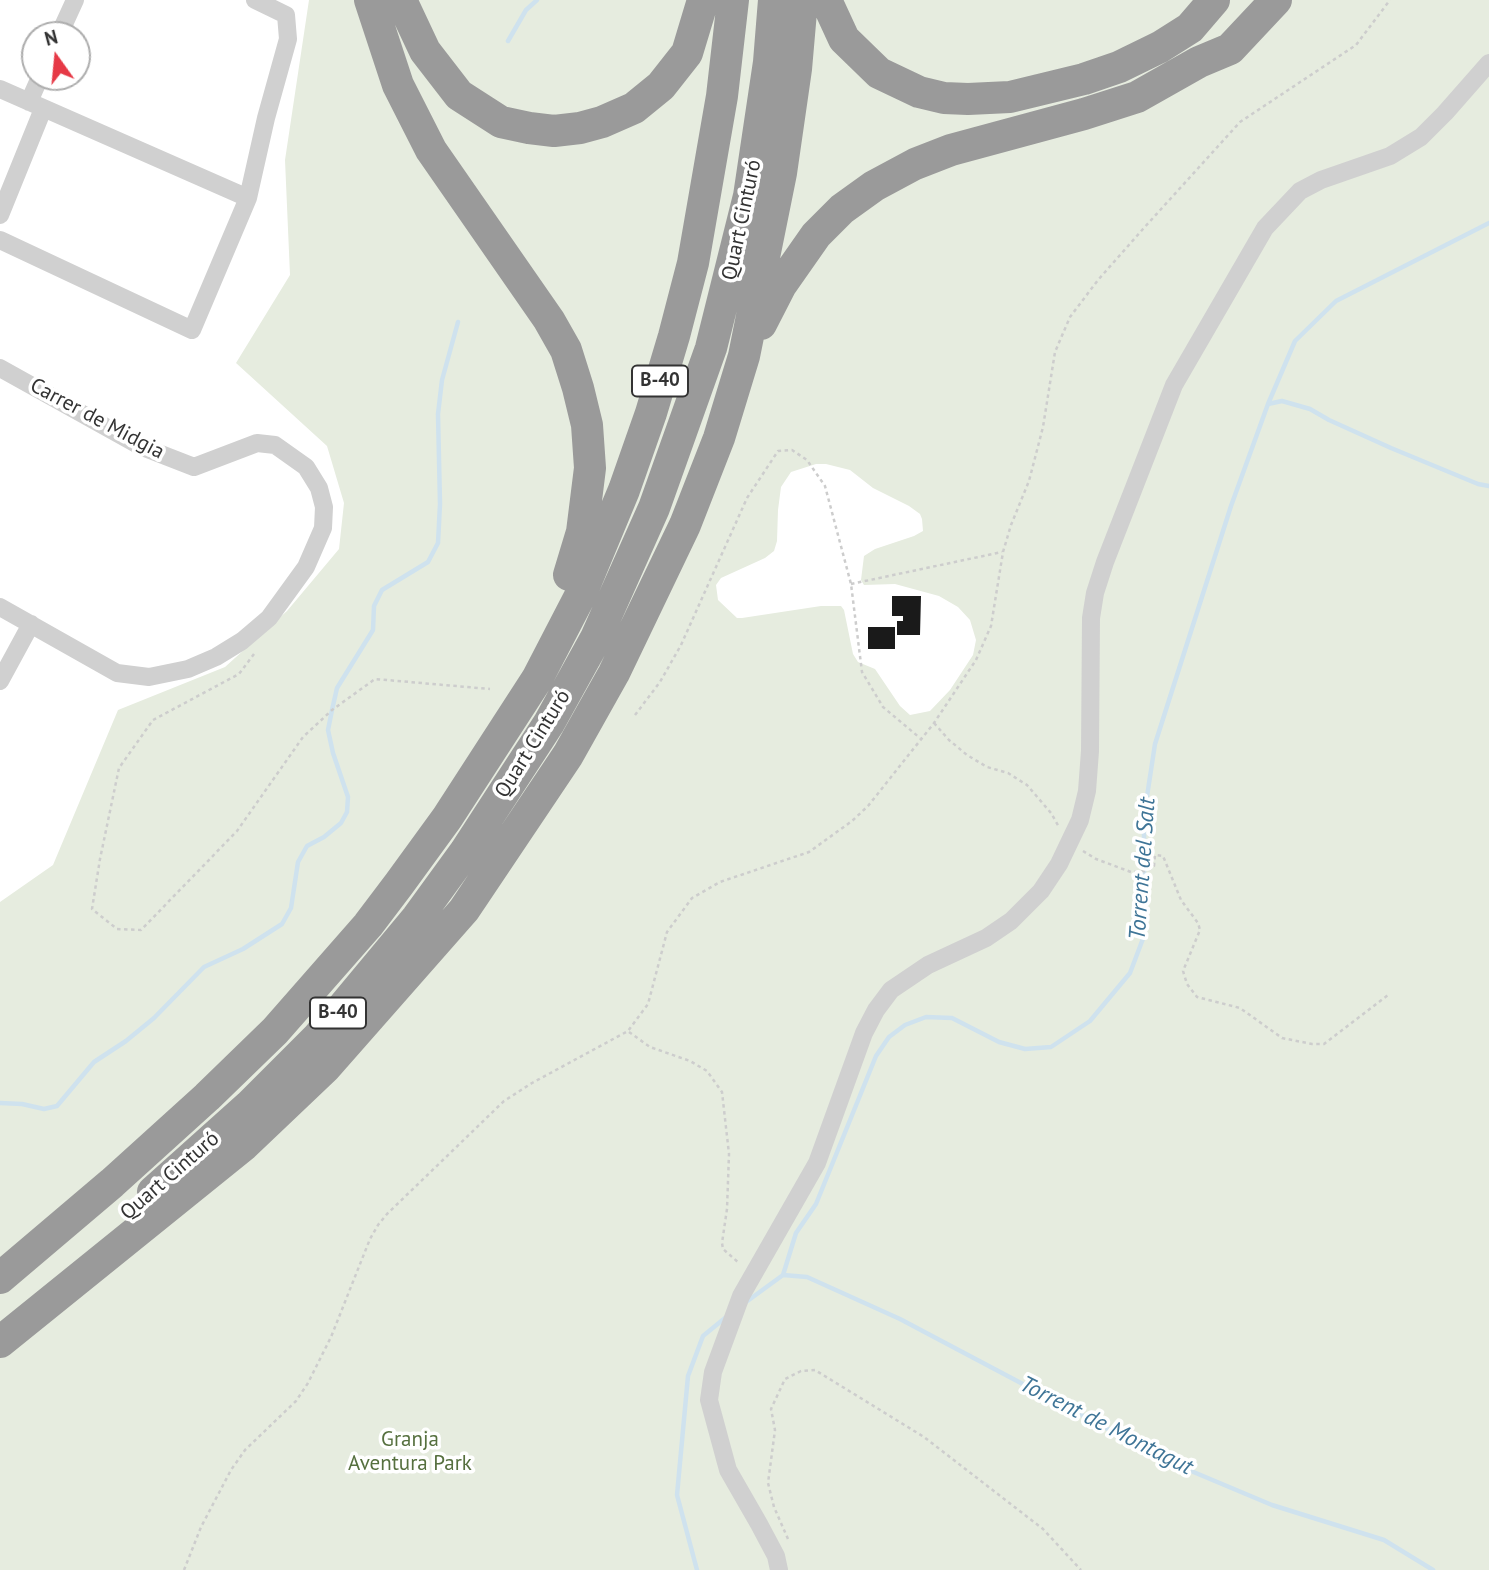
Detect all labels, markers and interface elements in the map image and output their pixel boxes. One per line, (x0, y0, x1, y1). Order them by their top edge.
north arrow (21, 21, 91, 91)
text: N (42, 24, 60, 51)
street label: Quart Cinturó (717, 157, 767, 283)
road number: B-40 (632, 366, 688, 396)
street label: Carrer de Midgia (26, 373, 168, 465)
street label: Quart Cinturó (490, 685, 576, 803)
water label: Torrent del Salt (1124, 797, 1162, 941)
road number: B-40 (310, 998, 366, 1028)
street label: Quart Cinturó (115, 1126, 225, 1226)
water label: Torrent de Montagut (1015, 1370, 1197, 1482)
park label: Granja Aventura Park (348, 1427, 472, 1477)

